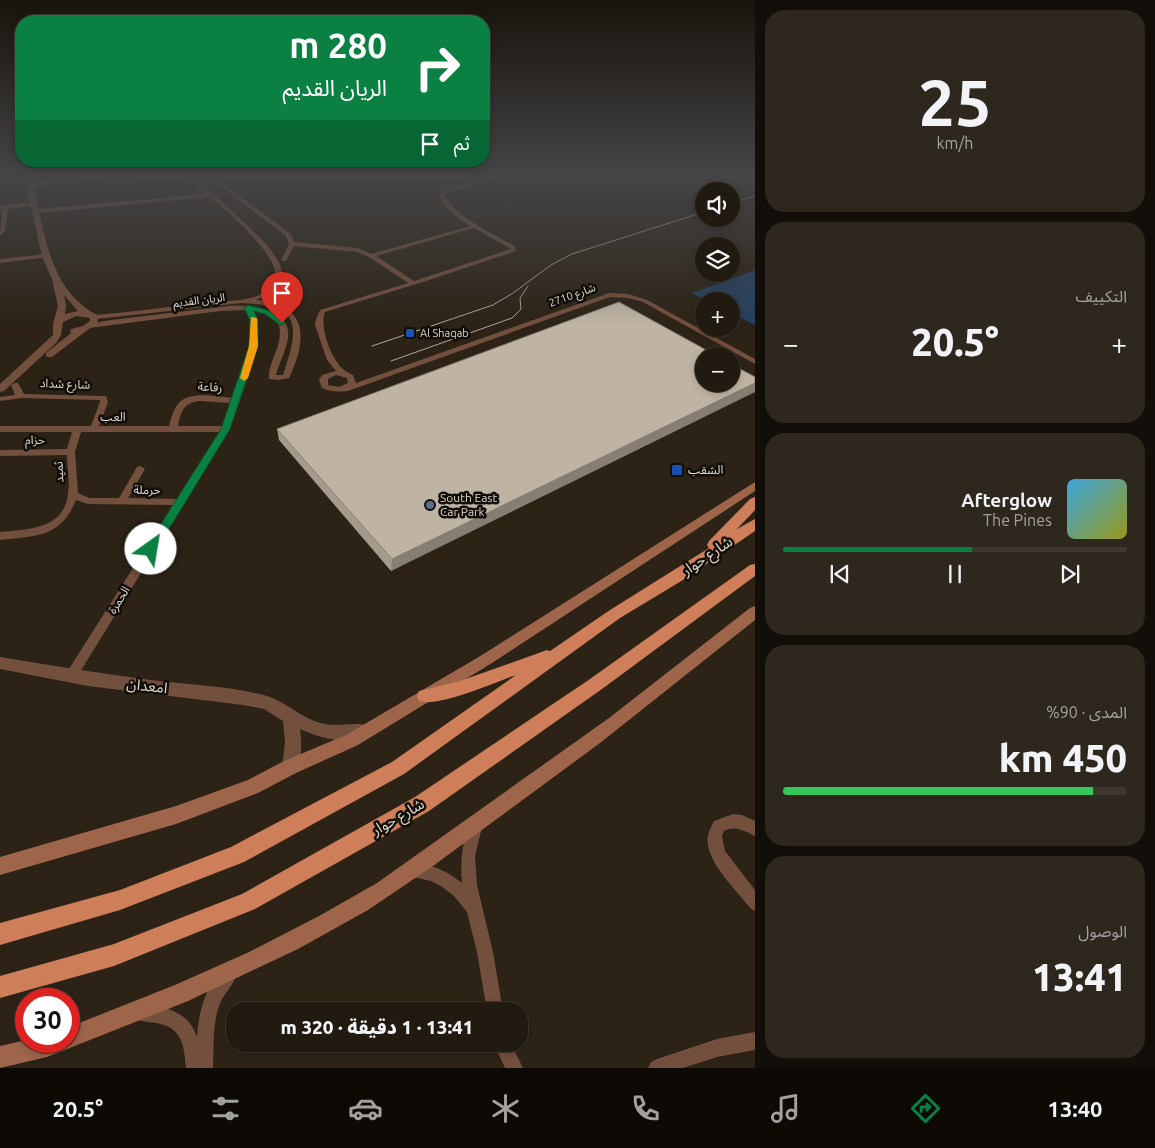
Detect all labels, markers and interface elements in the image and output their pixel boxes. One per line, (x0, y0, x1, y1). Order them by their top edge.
text: 280 m (289, 25, 387, 65)
icon: right (405, 35, 470, 100)
text: 25 (918, 65, 992, 138)
text: الريان القديم (282, 75, 387, 100)
icon: arrive (416, 130, 444, 158)
text: ثم (454, 132, 470, 154)
text: km/h (937, 134, 973, 152)
map controls (695, 182, 740, 392)
button: sound (695, 182, 740, 227)
button: layers (695, 237, 740, 282)
pin (261, 272, 303, 323)
icon: arrive (268, 279, 296, 307)
street label: شارع 2710 (547, 281, 598, 311)
text: التكييف (1075, 287, 1127, 305)
street label: الريان القديم (172, 291, 226, 312)
button: + (695, 292, 740, 337)
text: 20.5° (911, 321, 999, 363)
marker: Al Shaqab (404, 327, 416, 339)
place label: Al Shaqab (420, 327, 469, 339)
text: − (783, 328, 799, 359)
text: + (1111, 328, 1127, 359)
button: − (695, 347, 740, 392)
street label: شارع شداد (39, 376, 90, 394)
street label: رفاعة (197, 379, 223, 395)
street label: العب (100, 410, 126, 424)
street label: حزام (25, 433, 45, 449)
street label: ثميد (51, 460, 67, 483)
marker: الشقب (670, 463, 684, 477)
place label: الشقب (688, 463, 723, 477)
street label: حرملة (133, 483, 161, 497)
text: Afterglow (961, 489, 1052, 511)
place label: South East Car Park (440, 491, 498, 518)
marker: South East Car Park (424, 499, 436, 511)
text: The Pines (983, 511, 1052, 529)
position arrow (124, 522, 176, 574)
street label: شارع حوار (677, 532, 738, 583)
icon: previous (826, 560, 854, 588)
icon: pause (941, 560, 969, 588)
icon: next (1056, 560, 1084, 588)
street label: الحمرة (105, 584, 133, 616)
street label: امعدان (126, 675, 168, 697)
text: المدى · 90% (1046, 703, 1127, 721)
text: 450 km (999, 737, 1127, 779)
street label: شارع حوار (368, 795, 429, 842)
text: الوصول (1078, 922, 1127, 940)
text: 13:41 (1032, 956, 1127, 998)
speed limit sign: 30 (15, 988, 80, 1053)
text: 13:41 · 1 دقيقة · 320 m (280, 1016, 474, 1038)
icon: filters (208, 1091, 243, 1126)
icon: car (348, 1091, 383, 1126)
icon: climate (488, 1091, 523, 1126)
icon: phone (628, 1091, 663, 1126)
icon: music (768, 1091, 803, 1126)
icon: directions (908, 1091, 943, 1126)
text: 20.5° (53, 1096, 103, 1121)
text: 13:40 (1047, 1096, 1103, 1121)

